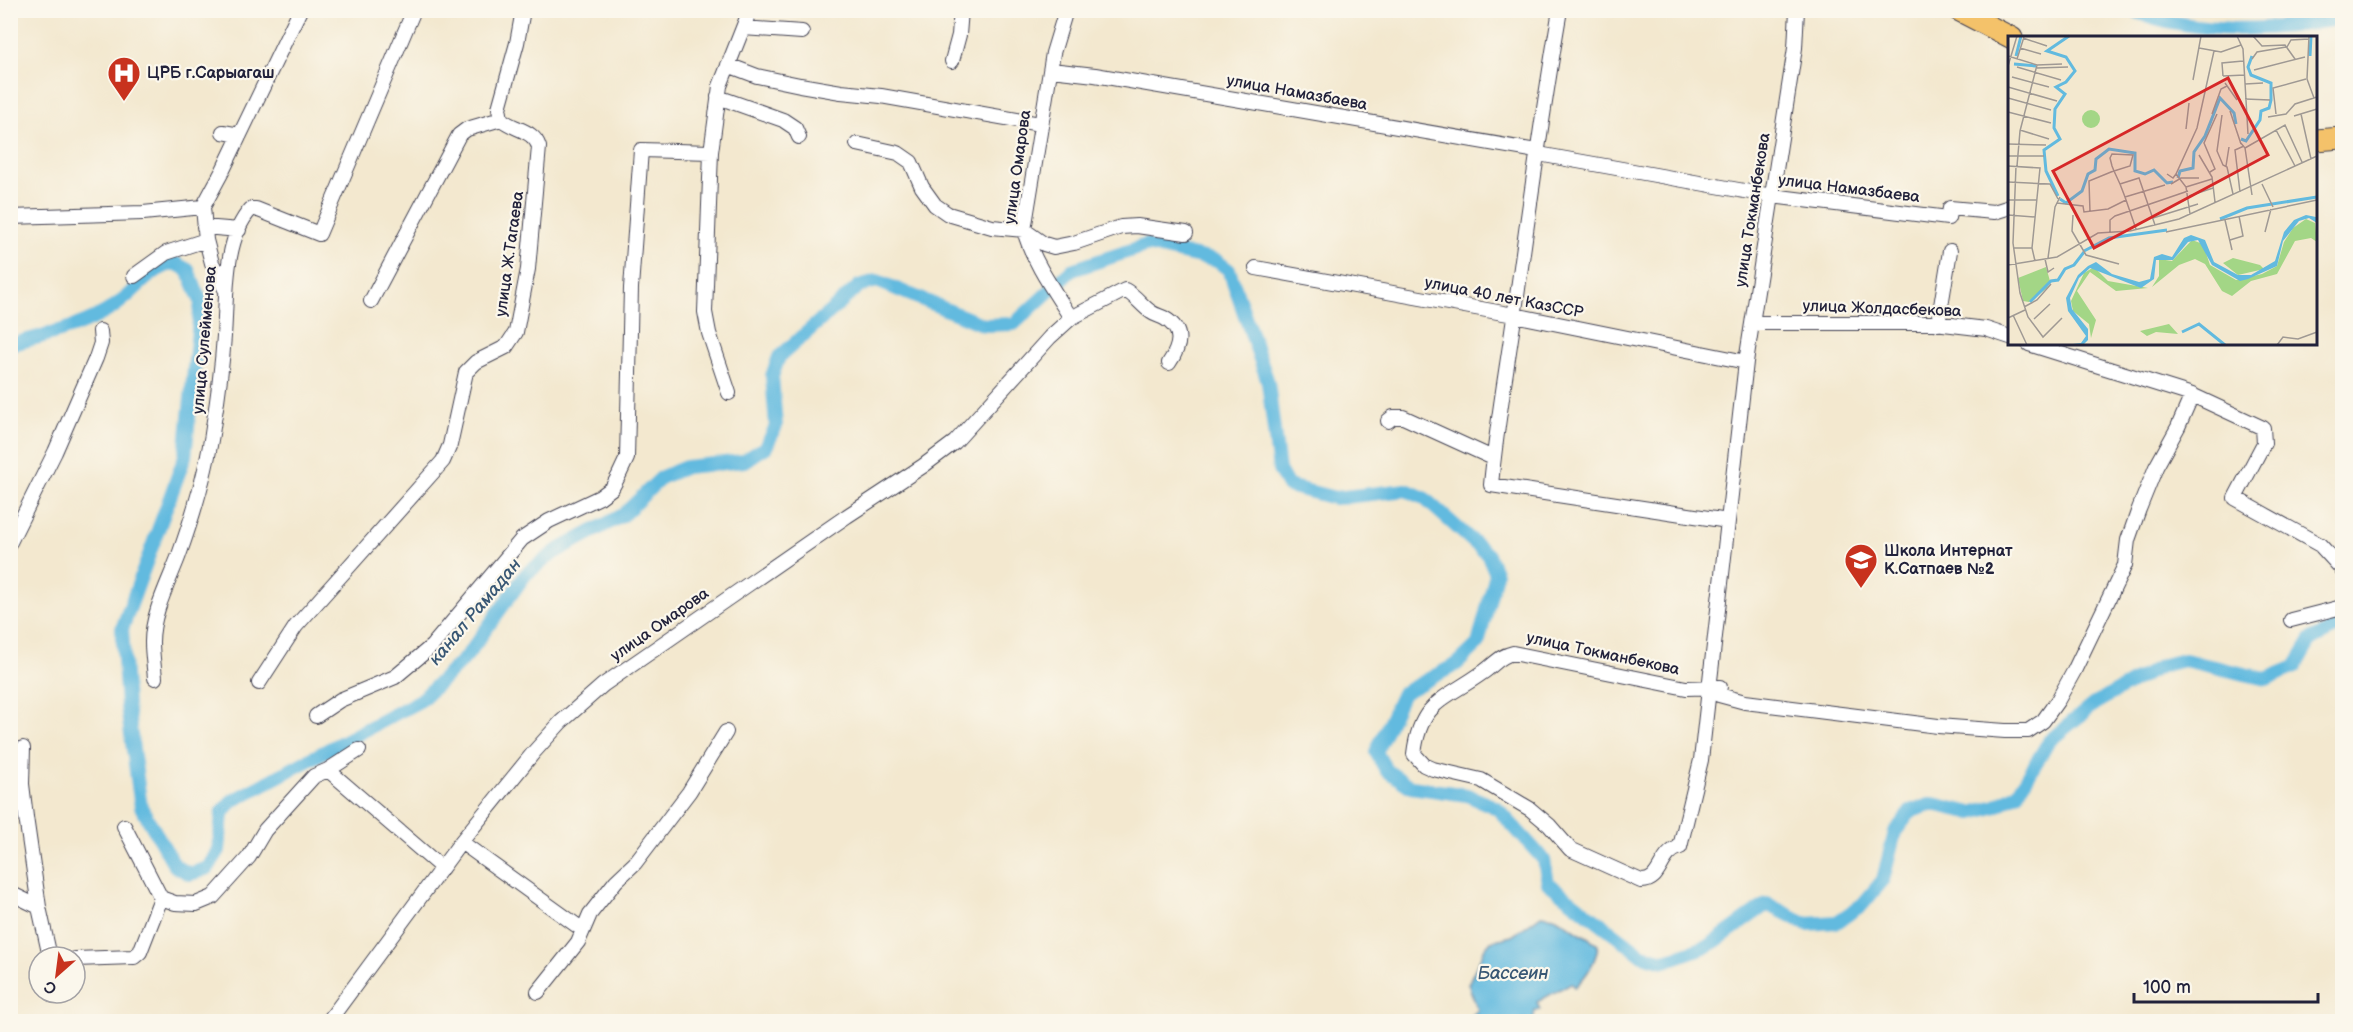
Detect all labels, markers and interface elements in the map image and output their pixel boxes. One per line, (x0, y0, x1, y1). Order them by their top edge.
inset map (2008, 36, 2317, 345)
hospital icon: ЦРБ г.Сарыагаш (106, 55, 142, 102)
place label: ЦРБ г.Сарыагаш (147, 64, 275, 83)
street label: улица Намазбаева (1225, 71, 1369, 115)
street label: улица Омарова (1001, 108, 1036, 225)
street label: улица Токманбекова (1731, 131, 1775, 288)
street label: улица Намазбаева (1777, 171, 1921, 207)
street label: улица Ж.Тагаева (492, 189, 528, 318)
street label: улица Сулейменова (189, 265, 221, 415)
street label: улица 40 лет КазССР (1423, 273, 1585, 323)
street label: улица Жолдасбекова (1802, 297, 1962, 321)
school or university icon: Школа Интернат К.Сатпаев №2 (1843, 542, 1879, 589)
place label: Школа Интернат К.Сатпаев №2 (1884, 542, 2013, 579)
water label: канал Рамадан (424, 554, 526, 670)
street label: улица Омарова (607, 584, 713, 666)
street label: улица Токманбекова (1525, 629, 1682, 680)
north arrow (27, 945, 87, 1005)
water label: Бассеин (1477, 963, 1549, 984)
scale bar (2134, 966, 2318, 1004)
text: С (41, 976, 60, 998)
text: 100 m (2143, 977, 2191, 998)

